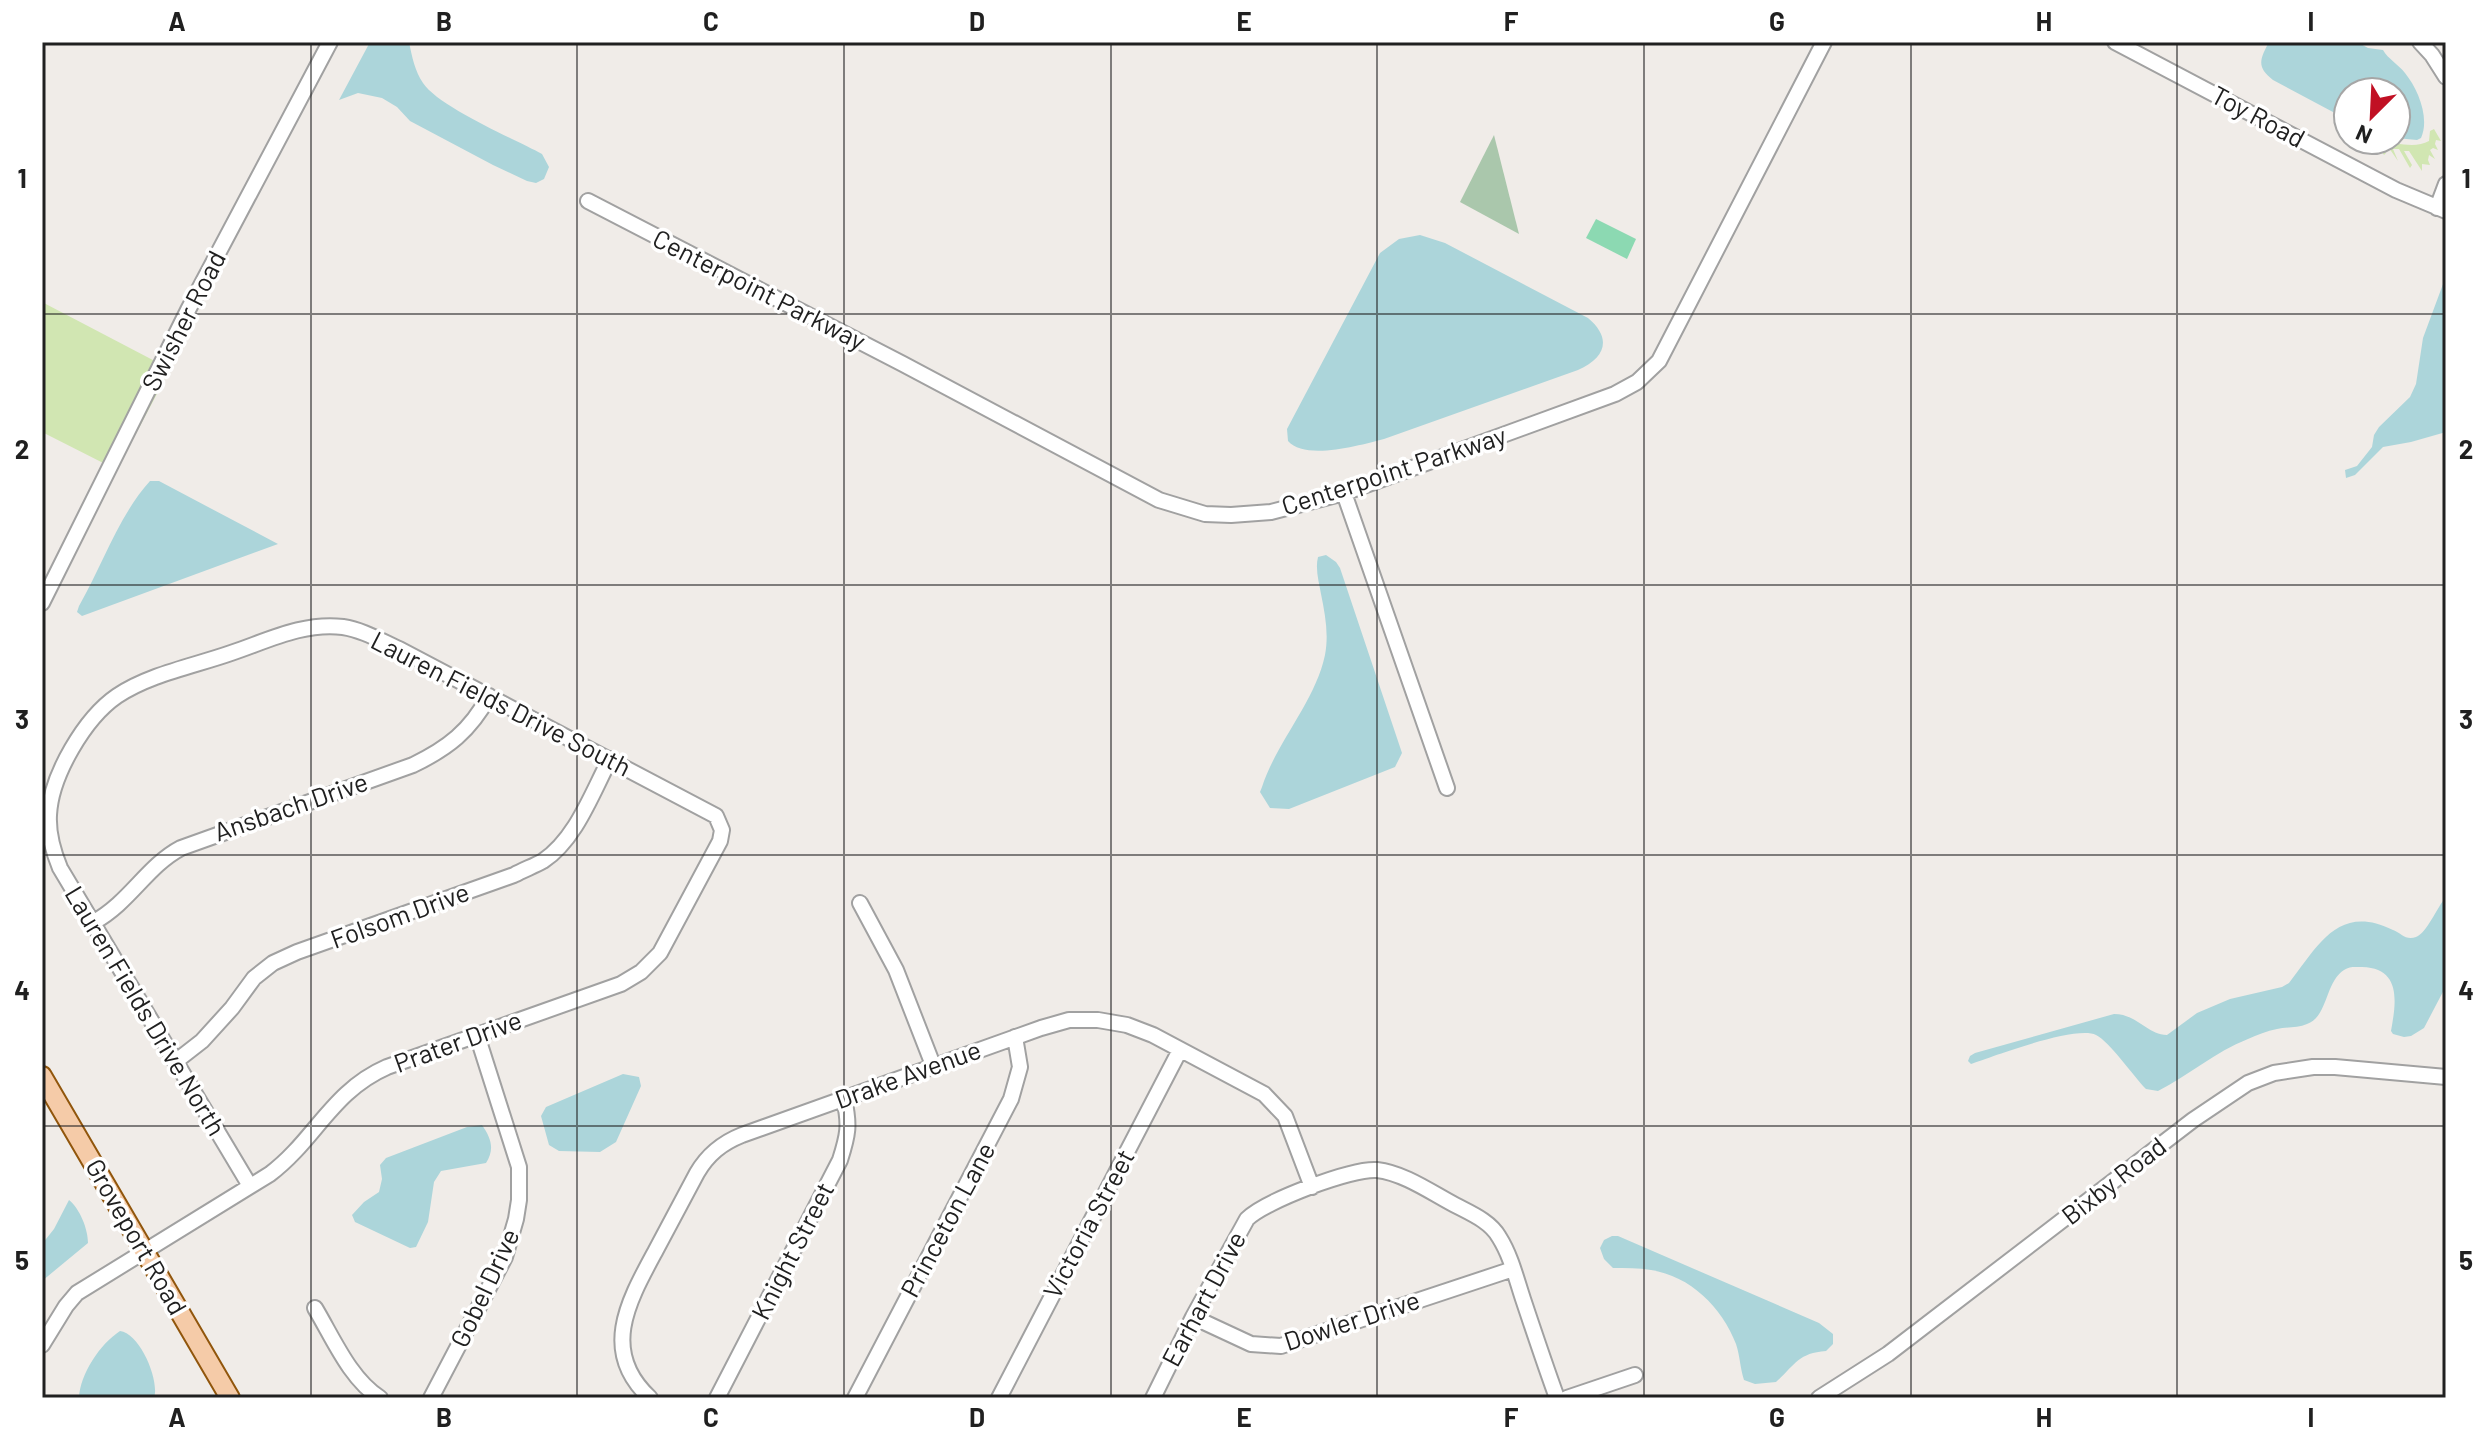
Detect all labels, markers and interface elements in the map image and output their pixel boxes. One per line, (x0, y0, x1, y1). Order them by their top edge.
text: A (168, 5, 186, 36)
text: B (436, 5, 452, 36)
text: C (703, 5, 719, 36)
text: D (969, 5, 985, 36)
text: E (1236, 5, 1252, 36)
text: F (1504, 5, 1519, 36)
text: G (1769, 5, 1785, 36)
text: H (2036, 5, 2052, 36)
text: I (2308, 5, 2314, 36)
north arrow (2332, 76, 2412, 156)
street label: Toy Road (2207, 78, 2311, 153)
text: N (2351, 120, 2375, 150)
text: 1 (17, 162, 27, 193)
text: 1 (2461, 162, 2471, 193)
street label: Centerpoint Parkway (648, 222, 871, 356)
street label: Swisher Road (134, 245, 231, 395)
street label: Centerpoint Parkway (1277, 419, 1510, 521)
text: 2 (15, 433, 29, 464)
text: 2 (2459, 433, 2473, 464)
street label: Lauren Fields Drive South (367, 624, 637, 782)
text: 3 (15, 703, 29, 734)
text: 3 (2459, 703, 2473, 734)
street label: Ansbach Drive (210, 765, 371, 846)
street label: Folsom Drive (326, 875, 473, 954)
street label: Lauren Fields Drive North (59, 880, 233, 1141)
text: 4 (14, 974, 30, 1005)
text: 4 (2458, 974, 2474, 1005)
street label: Prater Drive (389, 1003, 526, 1078)
street label: Drake Avenue (830, 1033, 985, 1114)
street label: Bixby Road (2055, 1129, 2171, 1230)
street label: Princeton Lane (893, 1137, 1000, 1302)
street label: Victoria Street (1035, 1143, 1140, 1303)
street label: Groveport Road (80, 1153, 194, 1320)
street label: Knight Street (744, 1176, 840, 1324)
street label: Gobel Drive (443, 1223, 525, 1351)
street label: Earhart Drive (1154, 1226, 1251, 1371)
text: 5 (15, 1244, 29, 1275)
text: 5 (2459, 1244, 2473, 1275)
street label: Dowler Drive (1280, 1283, 1423, 1356)
text: A (168, 1401, 186, 1432)
text: B (436, 1401, 452, 1432)
text: C (703, 1401, 719, 1432)
text: D (969, 1401, 985, 1432)
text: E (1236, 1401, 1252, 1432)
text: F (1504, 1401, 1519, 1432)
text: G (1769, 1401, 1785, 1432)
text: H (2036, 1401, 2052, 1432)
text: I (2308, 1401, 2314, 1432)

